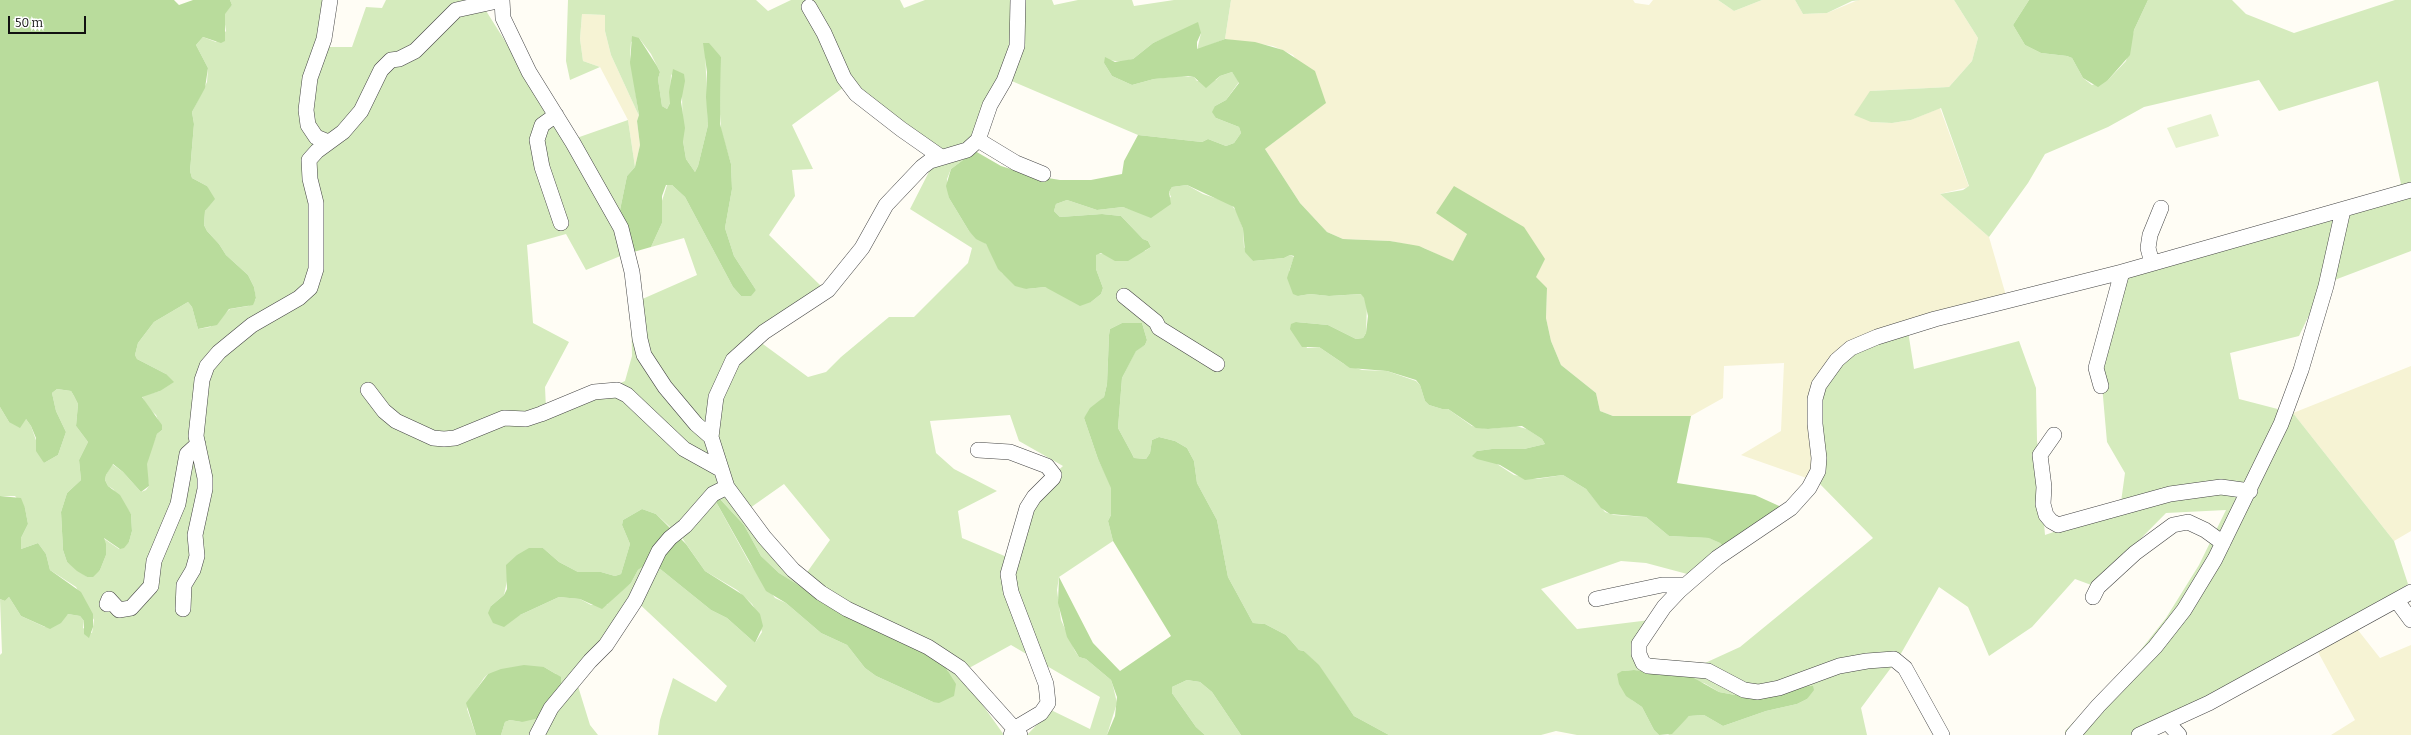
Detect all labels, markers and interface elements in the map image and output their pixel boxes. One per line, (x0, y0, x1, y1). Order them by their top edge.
scale bar (10, 8, 88, 34)
text: 50 m (15, 16, 43, 30)

